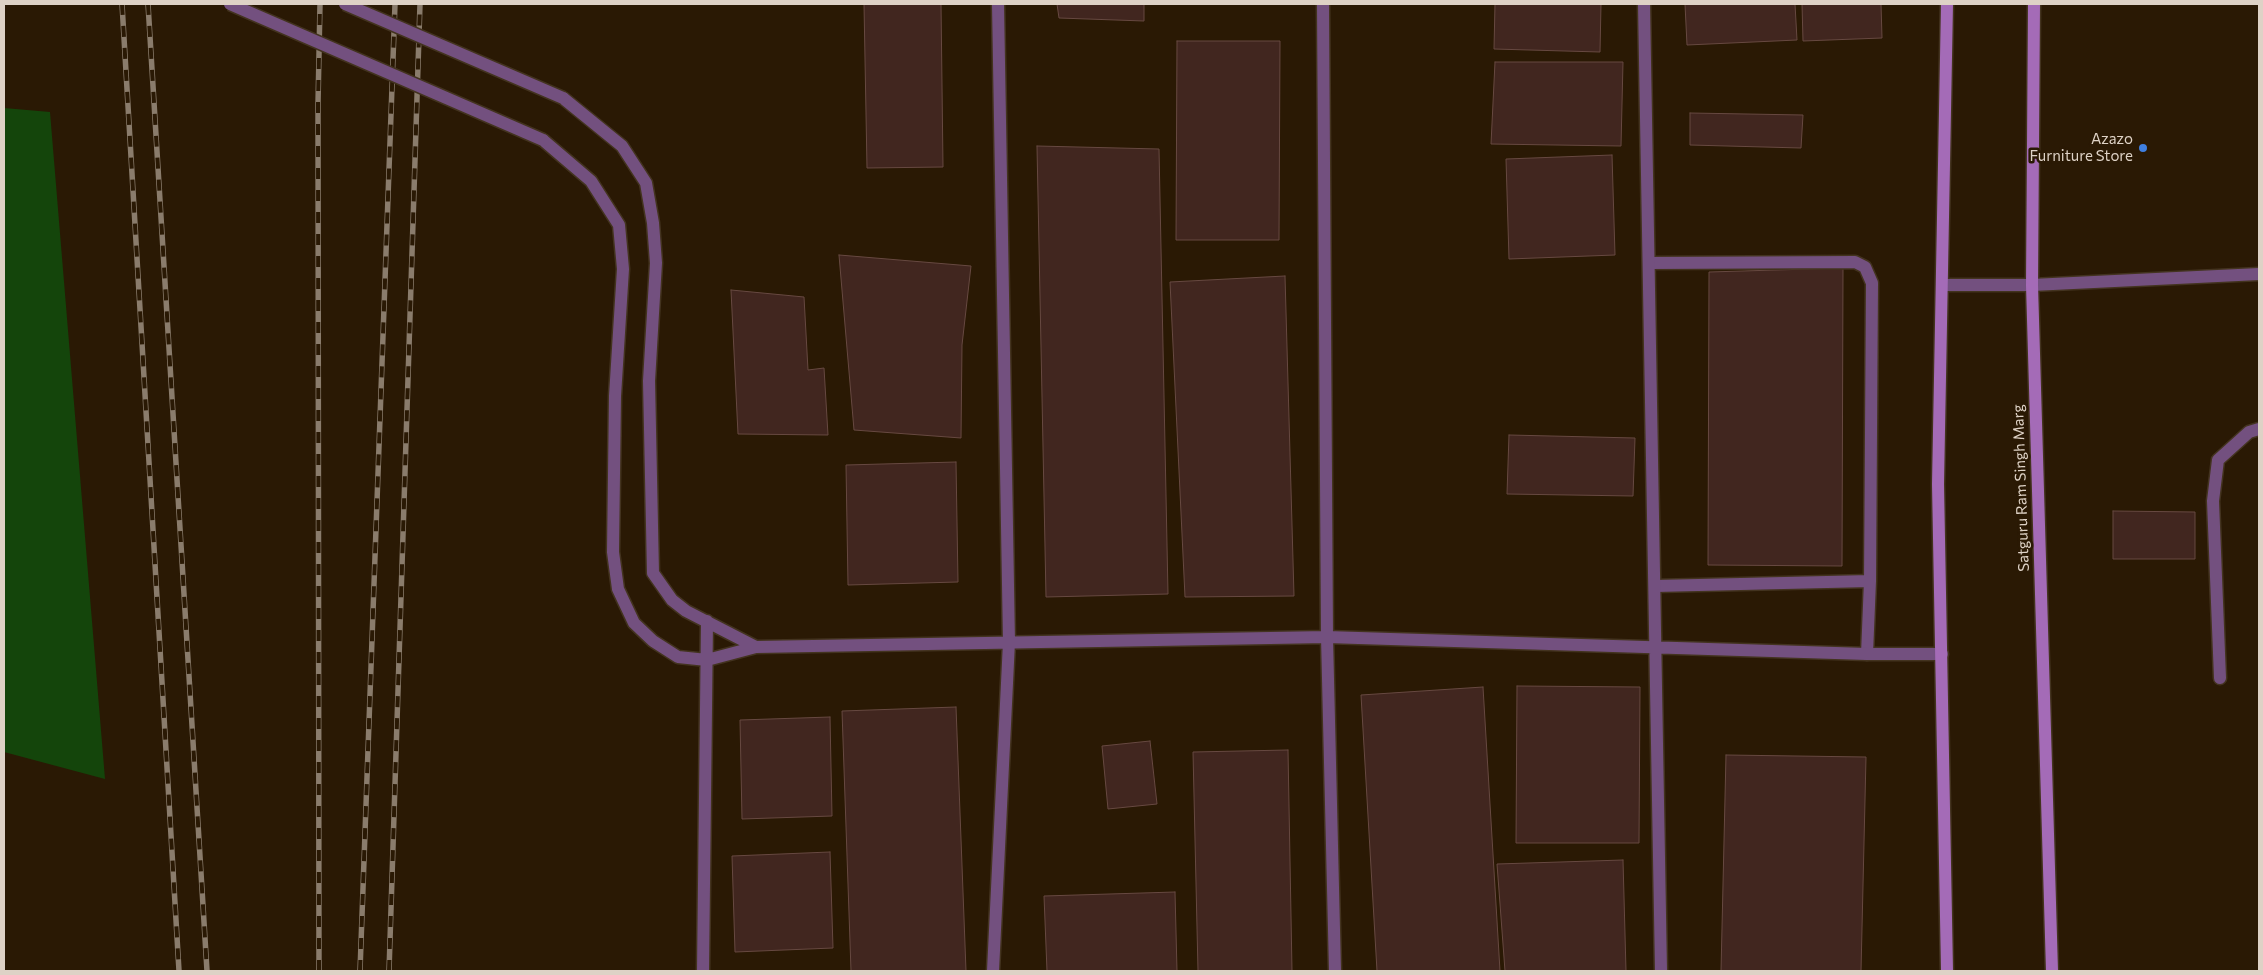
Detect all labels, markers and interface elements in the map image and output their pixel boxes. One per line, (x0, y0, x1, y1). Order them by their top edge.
place label: Azazo Furniture Store (2029, 130, 2133, 165)
marker: Azazo Furniture Store (2137, 142, 2149, 154)
street label: Satguru Ram Singh Marg (2009, 404, 2033, 572)

